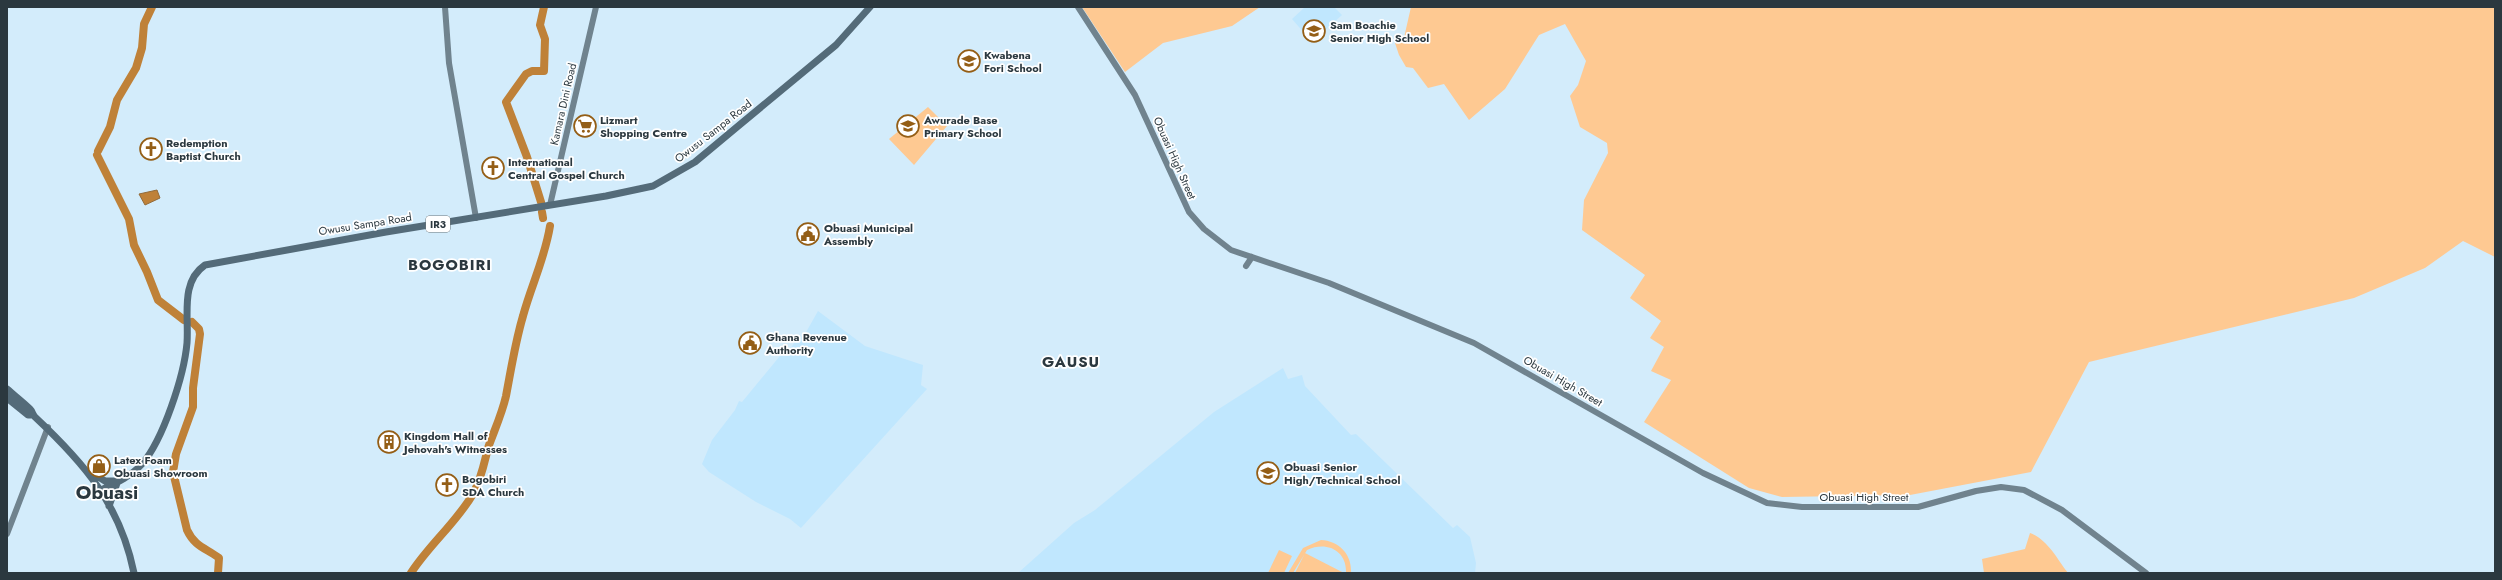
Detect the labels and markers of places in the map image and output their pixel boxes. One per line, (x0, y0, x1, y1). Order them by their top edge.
place label: Sam Boachie Senior High School (1330, 17, 1429, 46)
school or university icon: Sam Boachie Senior High School (1301, 18, 1327, 44)
place label: Kwabena Fori School (984, 47, 1042, 76)
school or university icon: Kwabena Fori School (956, 48, 982, 74)
place label: Lizmart Shopping Centre (600, 112, 687, 141)
place label: Awurade Base Primary School (923, 112, 1002, 141)
supermarket icon: Lizmart Shopping Centre (572, 113, 598, 139)
school or university icon: Awurade Base Primary School (895, 113, 921, 139)
place label: Redemption Baptist Church (166, 135, 241, 164)
church icon: Redemption Baptist Church (138, 136, 164, 162)
place label: International Central Gospel Church (508, 154, 625, 183)
church icon: International Central Gospel Church (480, 155, 506, 181)
place label: Obuasi Municipal Assembly (823, 220, 913, 249)
public building icon: Obuasi Municipal Assembly (795, 221, 821, 247)
place label: Ghana Revenue Authority (765, 329, 847, 358)
public building icon: Ghana Revenue Authority (737, 330, 763, 356)
place label: Kingdom Hall of Jehovah's Witnesses (402, 428, 507, 457)
building icon: Kingdom Hall of Jehovah's Witnesses (376, 429, 402, 455)
place label: Latex Foam Obuasi Showroom (114, 452, 208, 481)
shop icon: Latex Foam Obuasi Showroom (86, 453, 112, 479)
place label: Obuasi Senior High/Technical School (1284, 459, 1400, 488)
school or university icon: Obuasi Senior High/Technical School (1255, 460, 1281, 486)
place label: Bogobiri SDA Church (462, 471, 524, 500)
church icon: Bogobiri SDA Church (434, 472, 460, 498)

